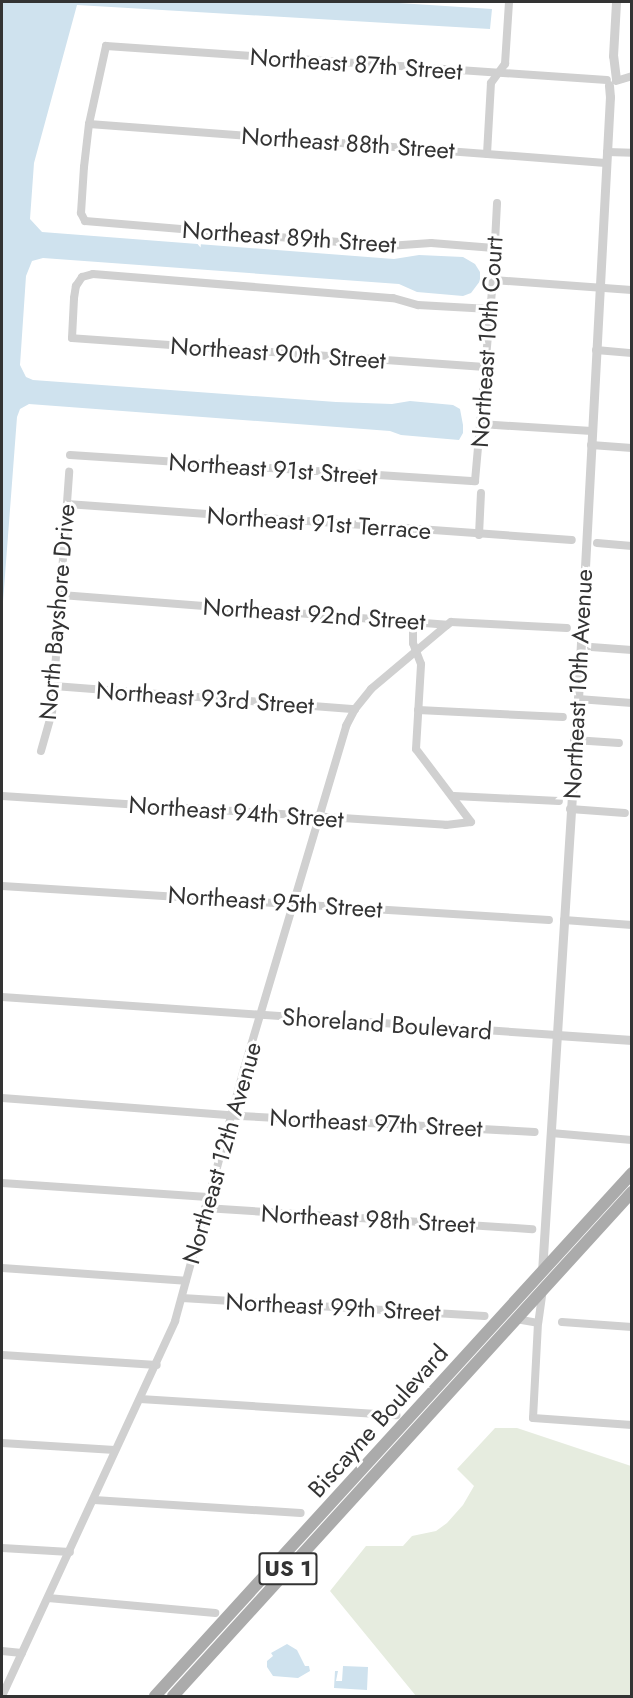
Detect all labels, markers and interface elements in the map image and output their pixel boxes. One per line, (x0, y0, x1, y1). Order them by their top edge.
street label: Northeast 87th Street (249, 42, 463, 86)
street label: Northeast 88th Street (240, 121, 456, 165)
street label: Northeast 89th Street (181, 215, 397, 259)
street label: Northeast 10th Court (465, 235, 509, 449)
street label: Northeast 90th Street (169, 331, 387, 375)
street label: Northeast 91st Street (168, 447, 378, 491)
street label: Northeast 91st Terrace (206, 501, 432, 545)
street label: North Bayshore Drive (33, 503, 81, 721)
street label: Northeast 10th Avenue (558, 568, 598, 800)
street label: Northeast 92nd Street (202, 592, 426, 636)
street label: Northeast 93rd Street (95, 676, 315, 720)
street label: Northeast 94th Street (128, 790, 344, 834)
street label: Northeast 95th Street (167, 880, 383, 924)
street label: Shoreland Boulevard (281, 1002, 493, 1046)
street label: Northeast 12th Avenue (177, 1039, 267, 1267)
street label: Northeast 97th Street (269, 1103, 483, 1143)
street label: Northeast 98th Street (260, 1199, 476, 1239)
street label: Northeast 99th Street (225, 1287, 441, 1327)
street label: Biscayne Boulevard (302, 1339, 454, 1503)
road number: US 1 (258, 1550, 318, 1588)

